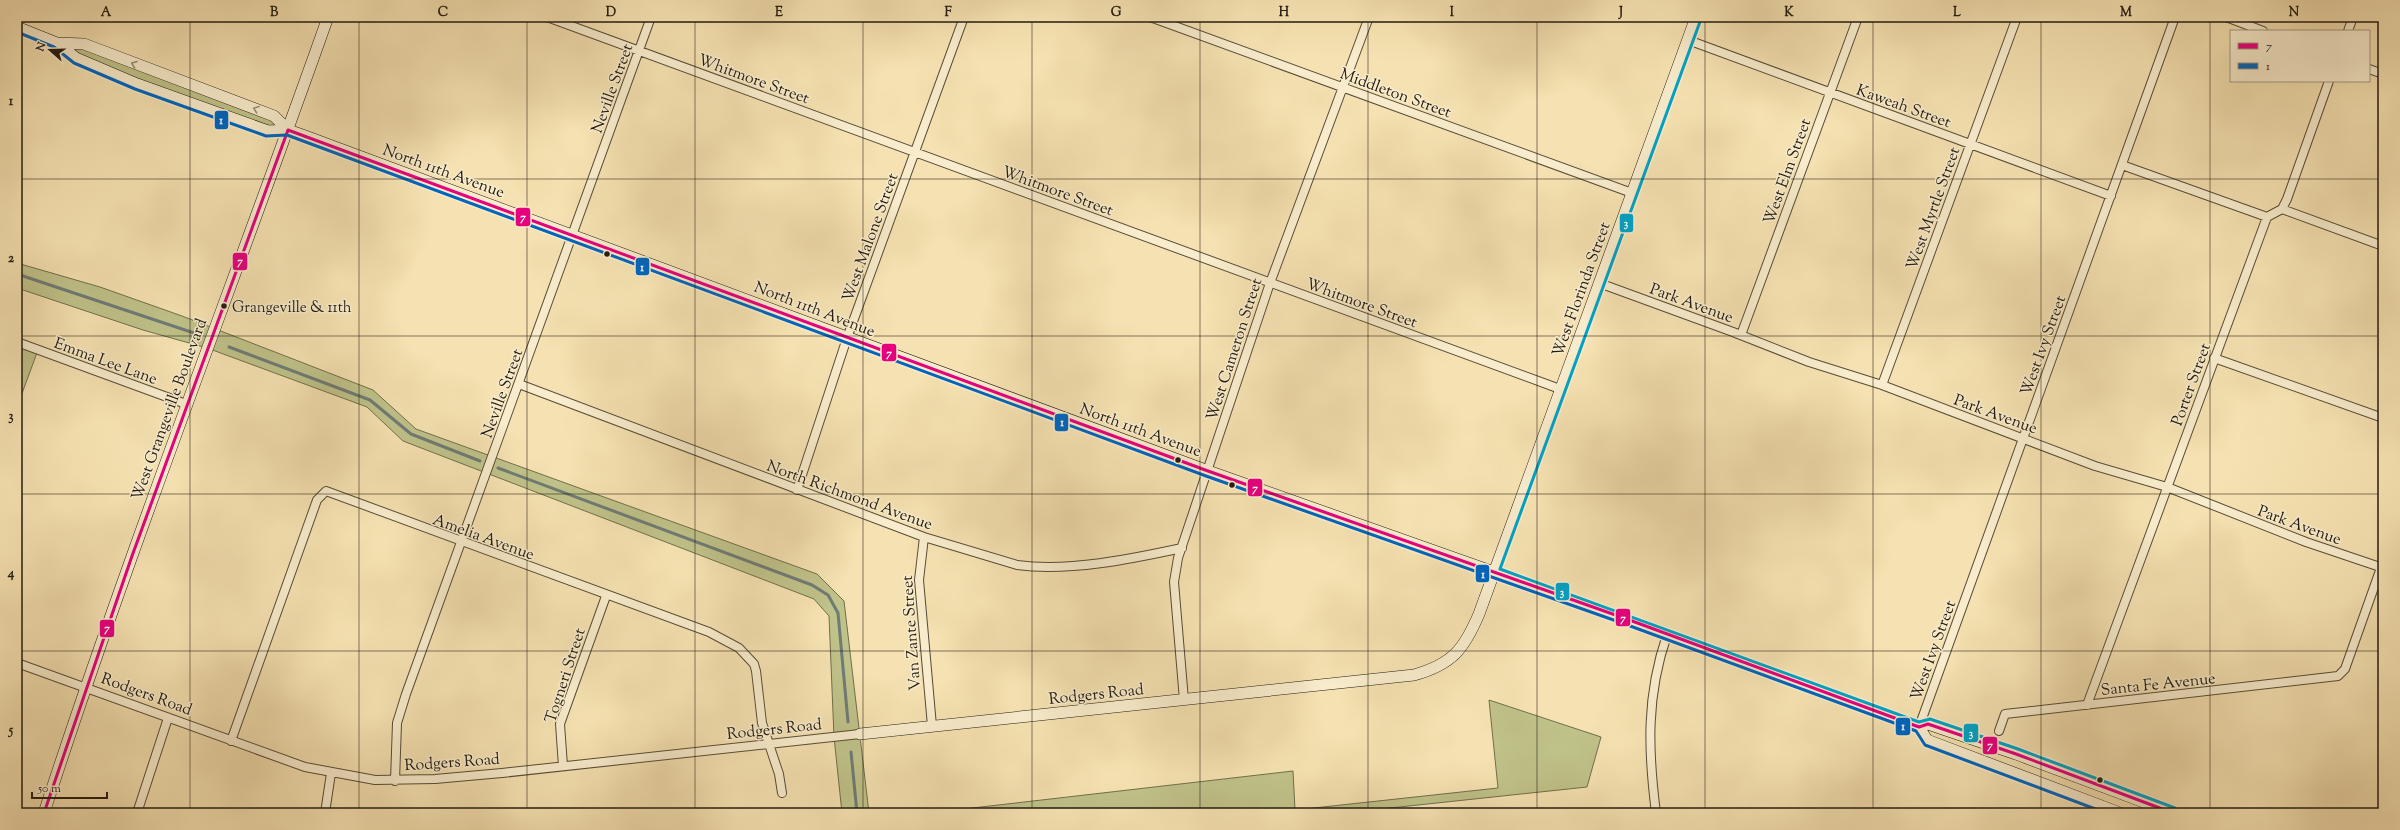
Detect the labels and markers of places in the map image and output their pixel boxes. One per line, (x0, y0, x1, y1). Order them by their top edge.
unlabelled marker (602, 249, 612, 259)
place label: Grangeville & 11th (232, 298, 352, 319)
marker: Grangeville & 11th (219, 301, 229, 311)
unlabelled marker (1173, 455, 1183, 465)
unlabelled marker (1227, 480, 1237, 490)
unlabelled marker (2095, 775, 2105, 785)

